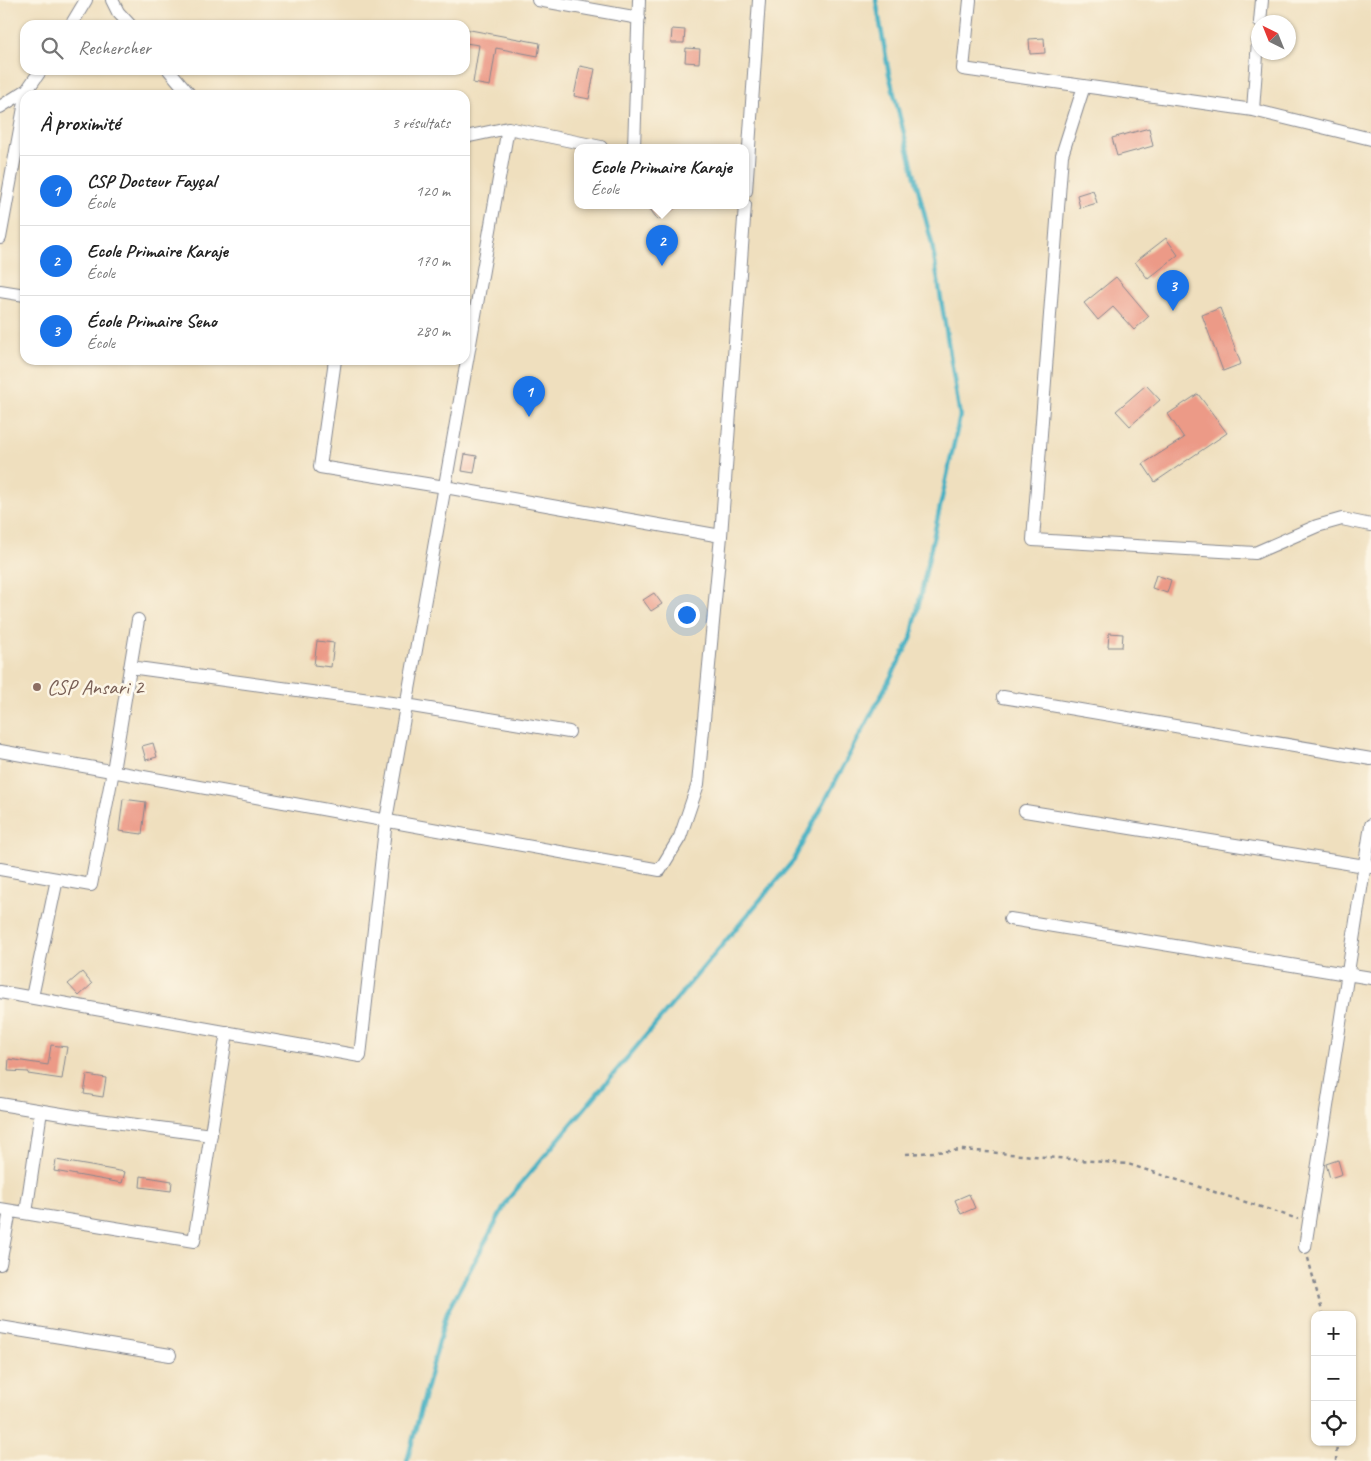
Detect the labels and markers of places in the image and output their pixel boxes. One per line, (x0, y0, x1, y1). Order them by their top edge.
pin: 2 (646, 225, 678, 266)
pin: 3 (1157, 270, 1189, 311)
pin: 1 (513, 376, 545, 417)
place label: CSP Ansari 2 (47, 674, 145, 700)
marker: CSP Ansari 2 (31, 681, 43, 693)

